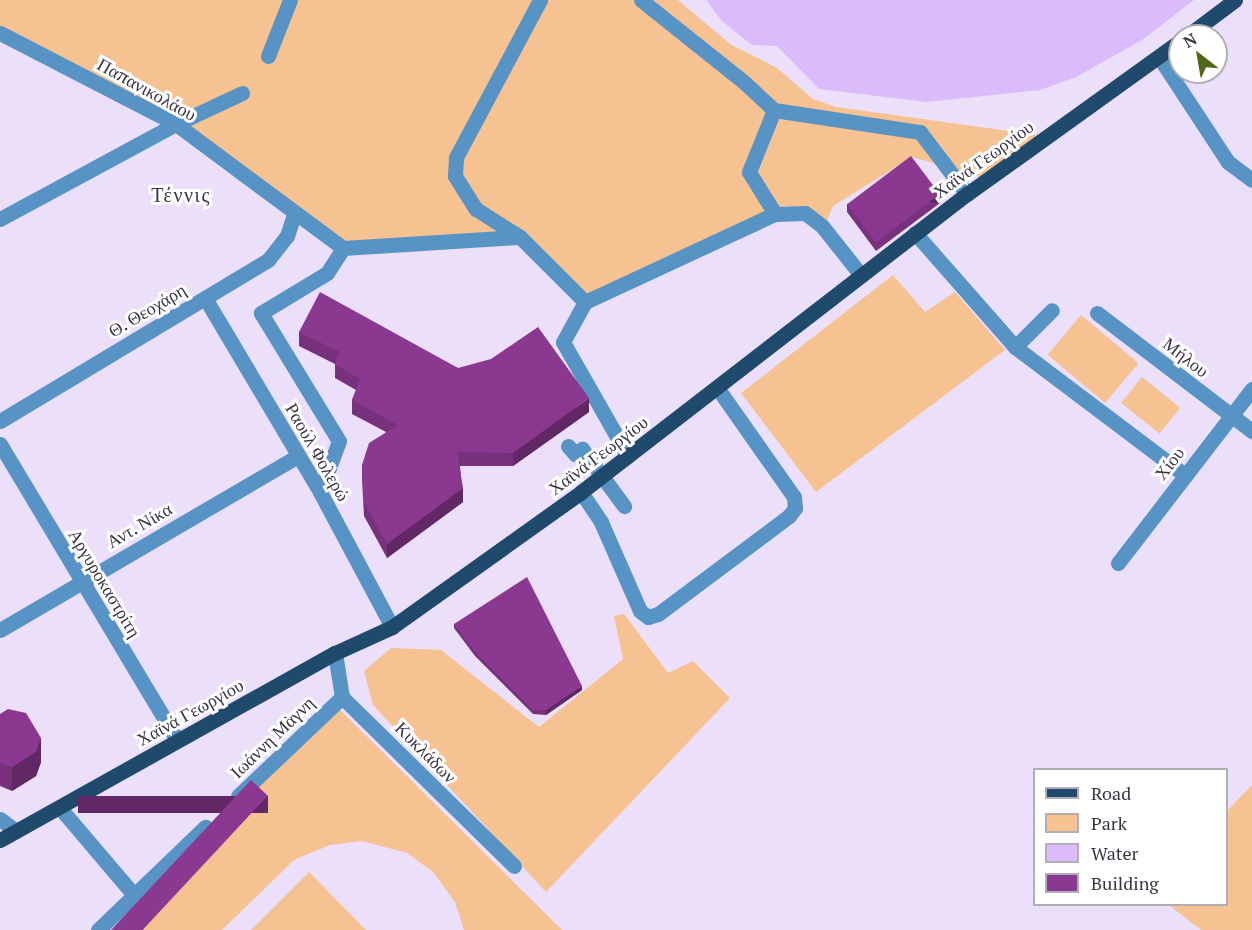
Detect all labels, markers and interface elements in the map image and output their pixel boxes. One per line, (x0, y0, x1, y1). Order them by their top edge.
north arrow (1168, 24, 1228, 84)
text: N (1179, 28, 1201, 53)
street label: Παπανικολάου (94, 53, 200, 125)
street label: Χαϊνά Γεωργίου (929, 115, 1037, 203)
district label: Τέννις (151, 182, 211, 206)
street label: Θ. Θεοχάρη (104, 278, 190, 342)
street label: Μήλου (1159, 332, 1213, 382)
street label: Ραούλ Φολερώ (281, 399, 355, 505)
street label: Χαϊνά Γεωργίου (544, 411, 652, 499)
street label: Χίου (1149, 442, 1189, 484)
street label: Αντ. Νίκα (102, 497, 176, 553)
street label: Αργυροκαστρίτη (64, 525, 146, 641)
street label: Χαϊνά Γεωργίου (133, 674, 247, 750)
street label: Ιωάννη Μὰγνη (226, 692, 318, 782)
street label: Κυκλάδων (391, 717, 461, 787)
legend (1033, 768, 1228, 906)
text: Road (1091, 781, 1131, 805)
text: Park (1091, 811, 1127, 835)
text: Water (1091, 841, 1138, 865)
text: Building (1091, 871, 1159, 895)

